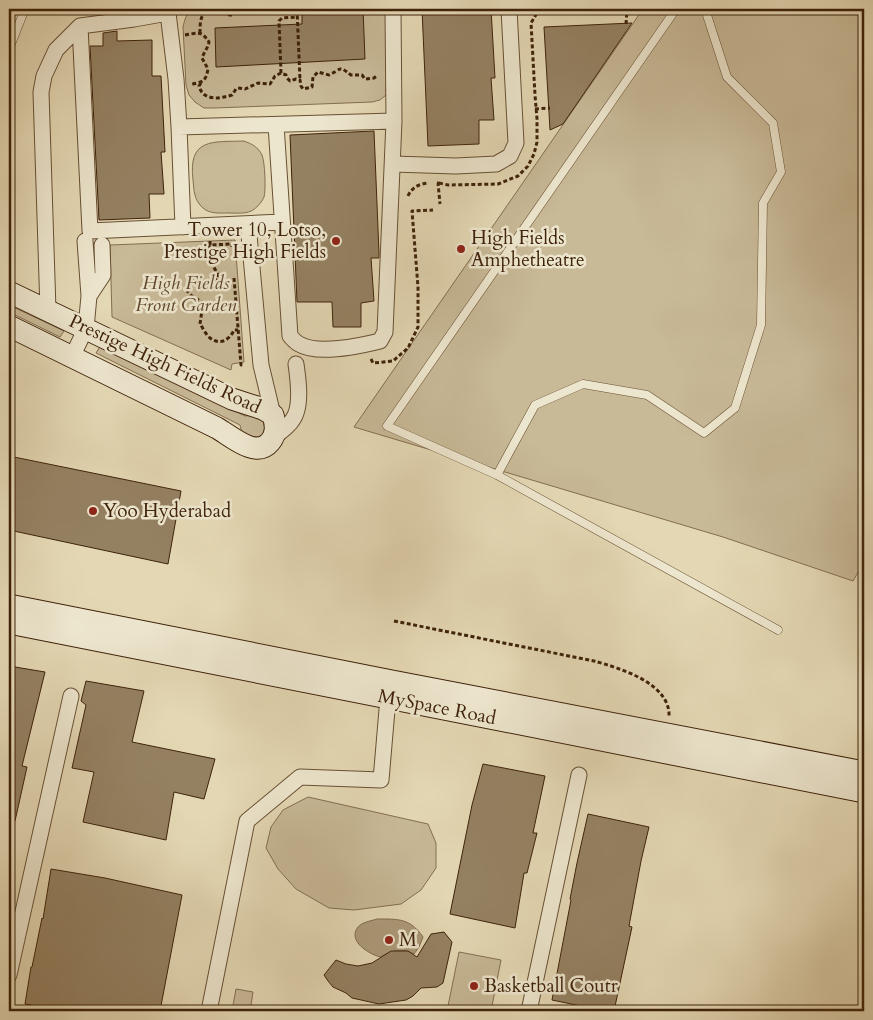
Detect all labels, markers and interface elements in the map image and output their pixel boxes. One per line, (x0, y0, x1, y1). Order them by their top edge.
place label: Tower 10, Lotso, Prestige High Fields (164, 217, 326, 265)
place label: High Fields Amphetheatre (471, 225, 585, 273)
marker: Tower 10, Lotso, Prestige High Fields (330, 235, 342, 247)
marker: High Fields Amphetheatre (455, 243, 467, 255)
park label: High Fields Front Garden (136, 270, 237, 318)
street label: Prestige High Fields Road (65, 308, 265, 420)
place label: Yoo Hyderabad (103, 498, 231, 524)
marker: Yoo Hyderabad (87, 505, 99, 517)
street label: MySpace Road (376, 683, 498, 731)
place label: M (399, 927, 417, 953)
marker: M (383, 934, 395, 946)
place label: Basketball Coutr (484, 973, 618, 999)
marker: Basketball Coutr (468, 980, 480, 992)

